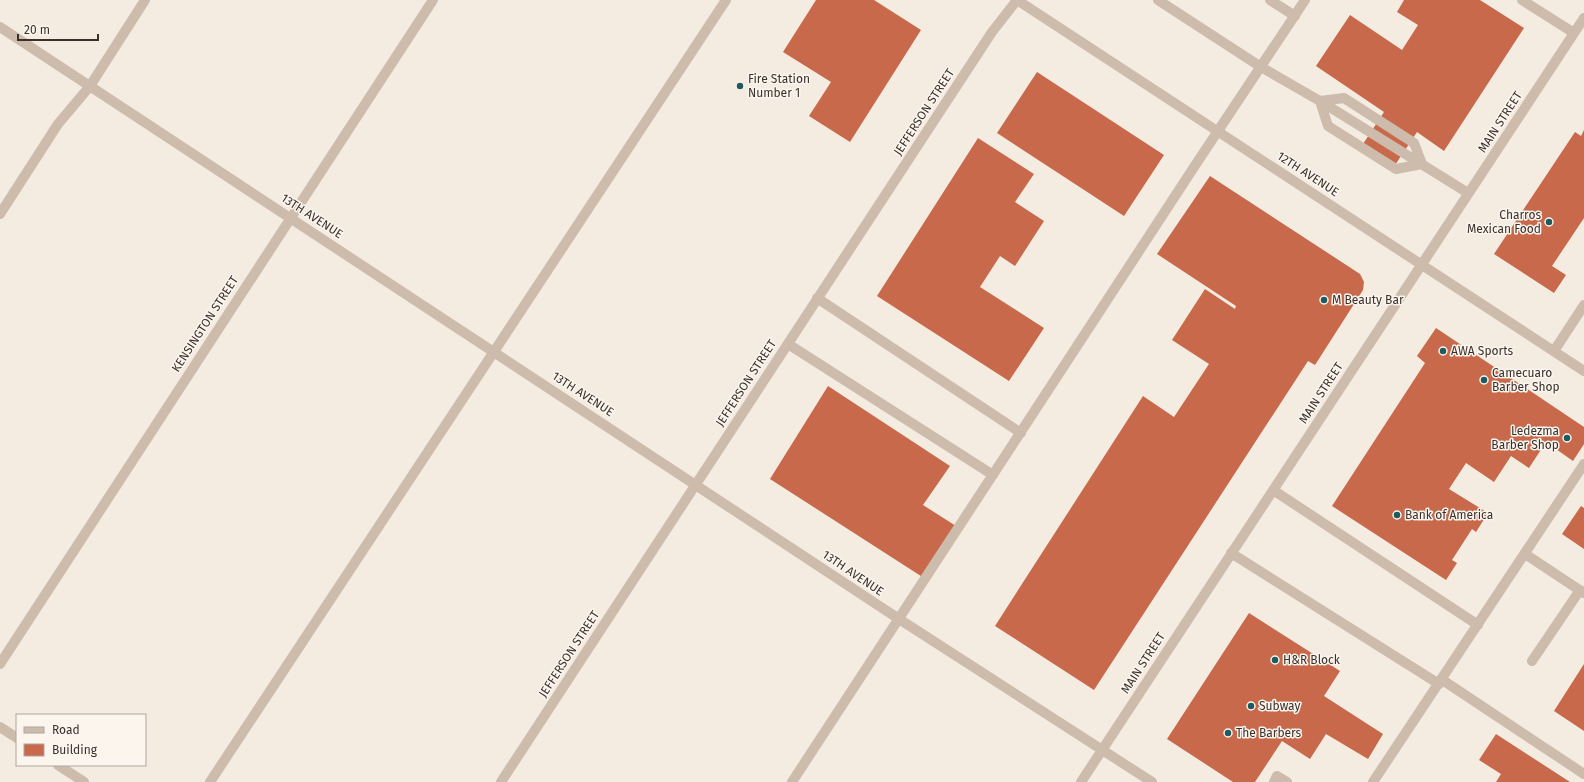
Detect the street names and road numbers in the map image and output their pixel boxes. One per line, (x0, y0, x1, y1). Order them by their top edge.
street label: JEFFERSON STREET (891, 65, 958, 158)
street label: MAIN STREET (1475, 88, 1525, 155)
street label: 12TH AVENUE (1274, 149, 1342, 199)
street label: 13TH AVENUE (278, 191, 346, 241)
street label: KENSINGTON STREET (169, 273, 242, 375)
street label: JEFFERSON STREET (713, 336, 780, 429)
street label: MAIN STREET (1296, 359, 1346, 426)
street label: 13TH AVENUE (549, 369, 617, 419)
street label: 13TH AVENUE (820, 547, 886, 599)
street label: JEFFERSON STREET (536, 607, 603, 700)
street label: MAIN STREET (1118, 629, 1168, 696)

